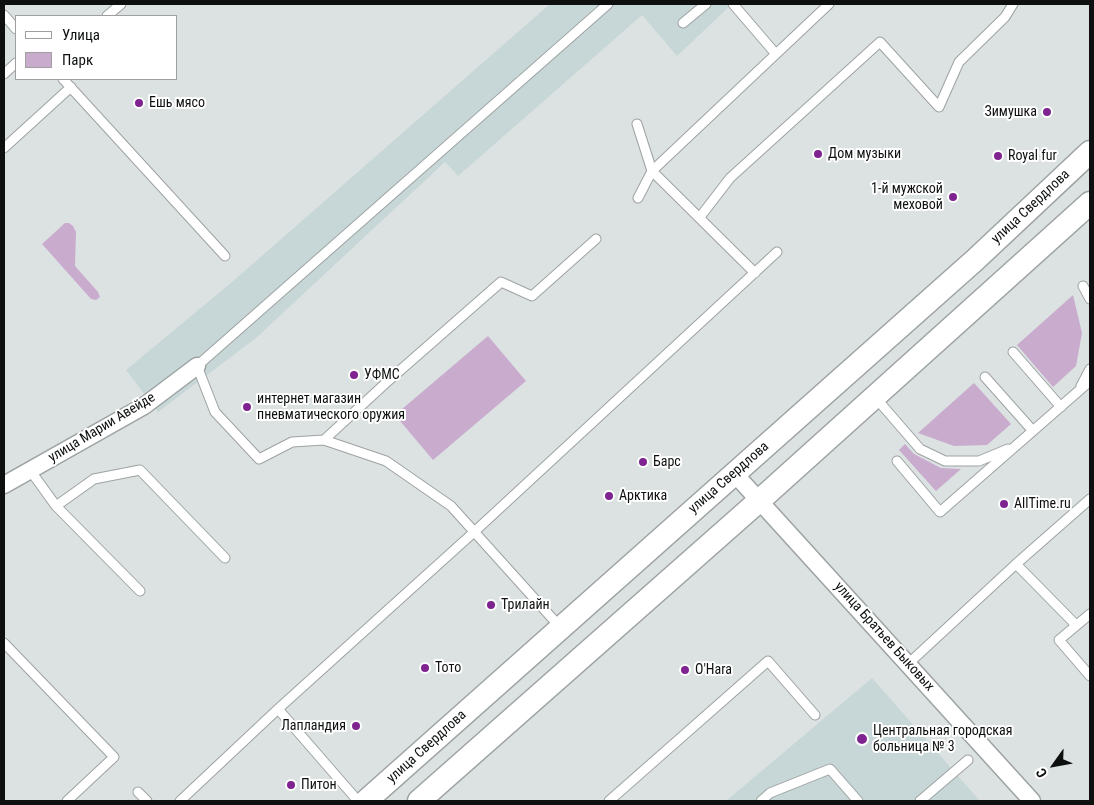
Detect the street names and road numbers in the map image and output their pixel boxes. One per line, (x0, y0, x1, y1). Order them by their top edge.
street label: улица Свердлова (988, 166, 1074, 248)
street label: улица Марии Авейде (46, 389, 158, 467)
street label: улица Свердлова (685, 439, 773, 517)
street label: улица Братьев Быковых (830, 579, 938, 695)
street label: улица Свердлова (384, 707, 470, 787)

